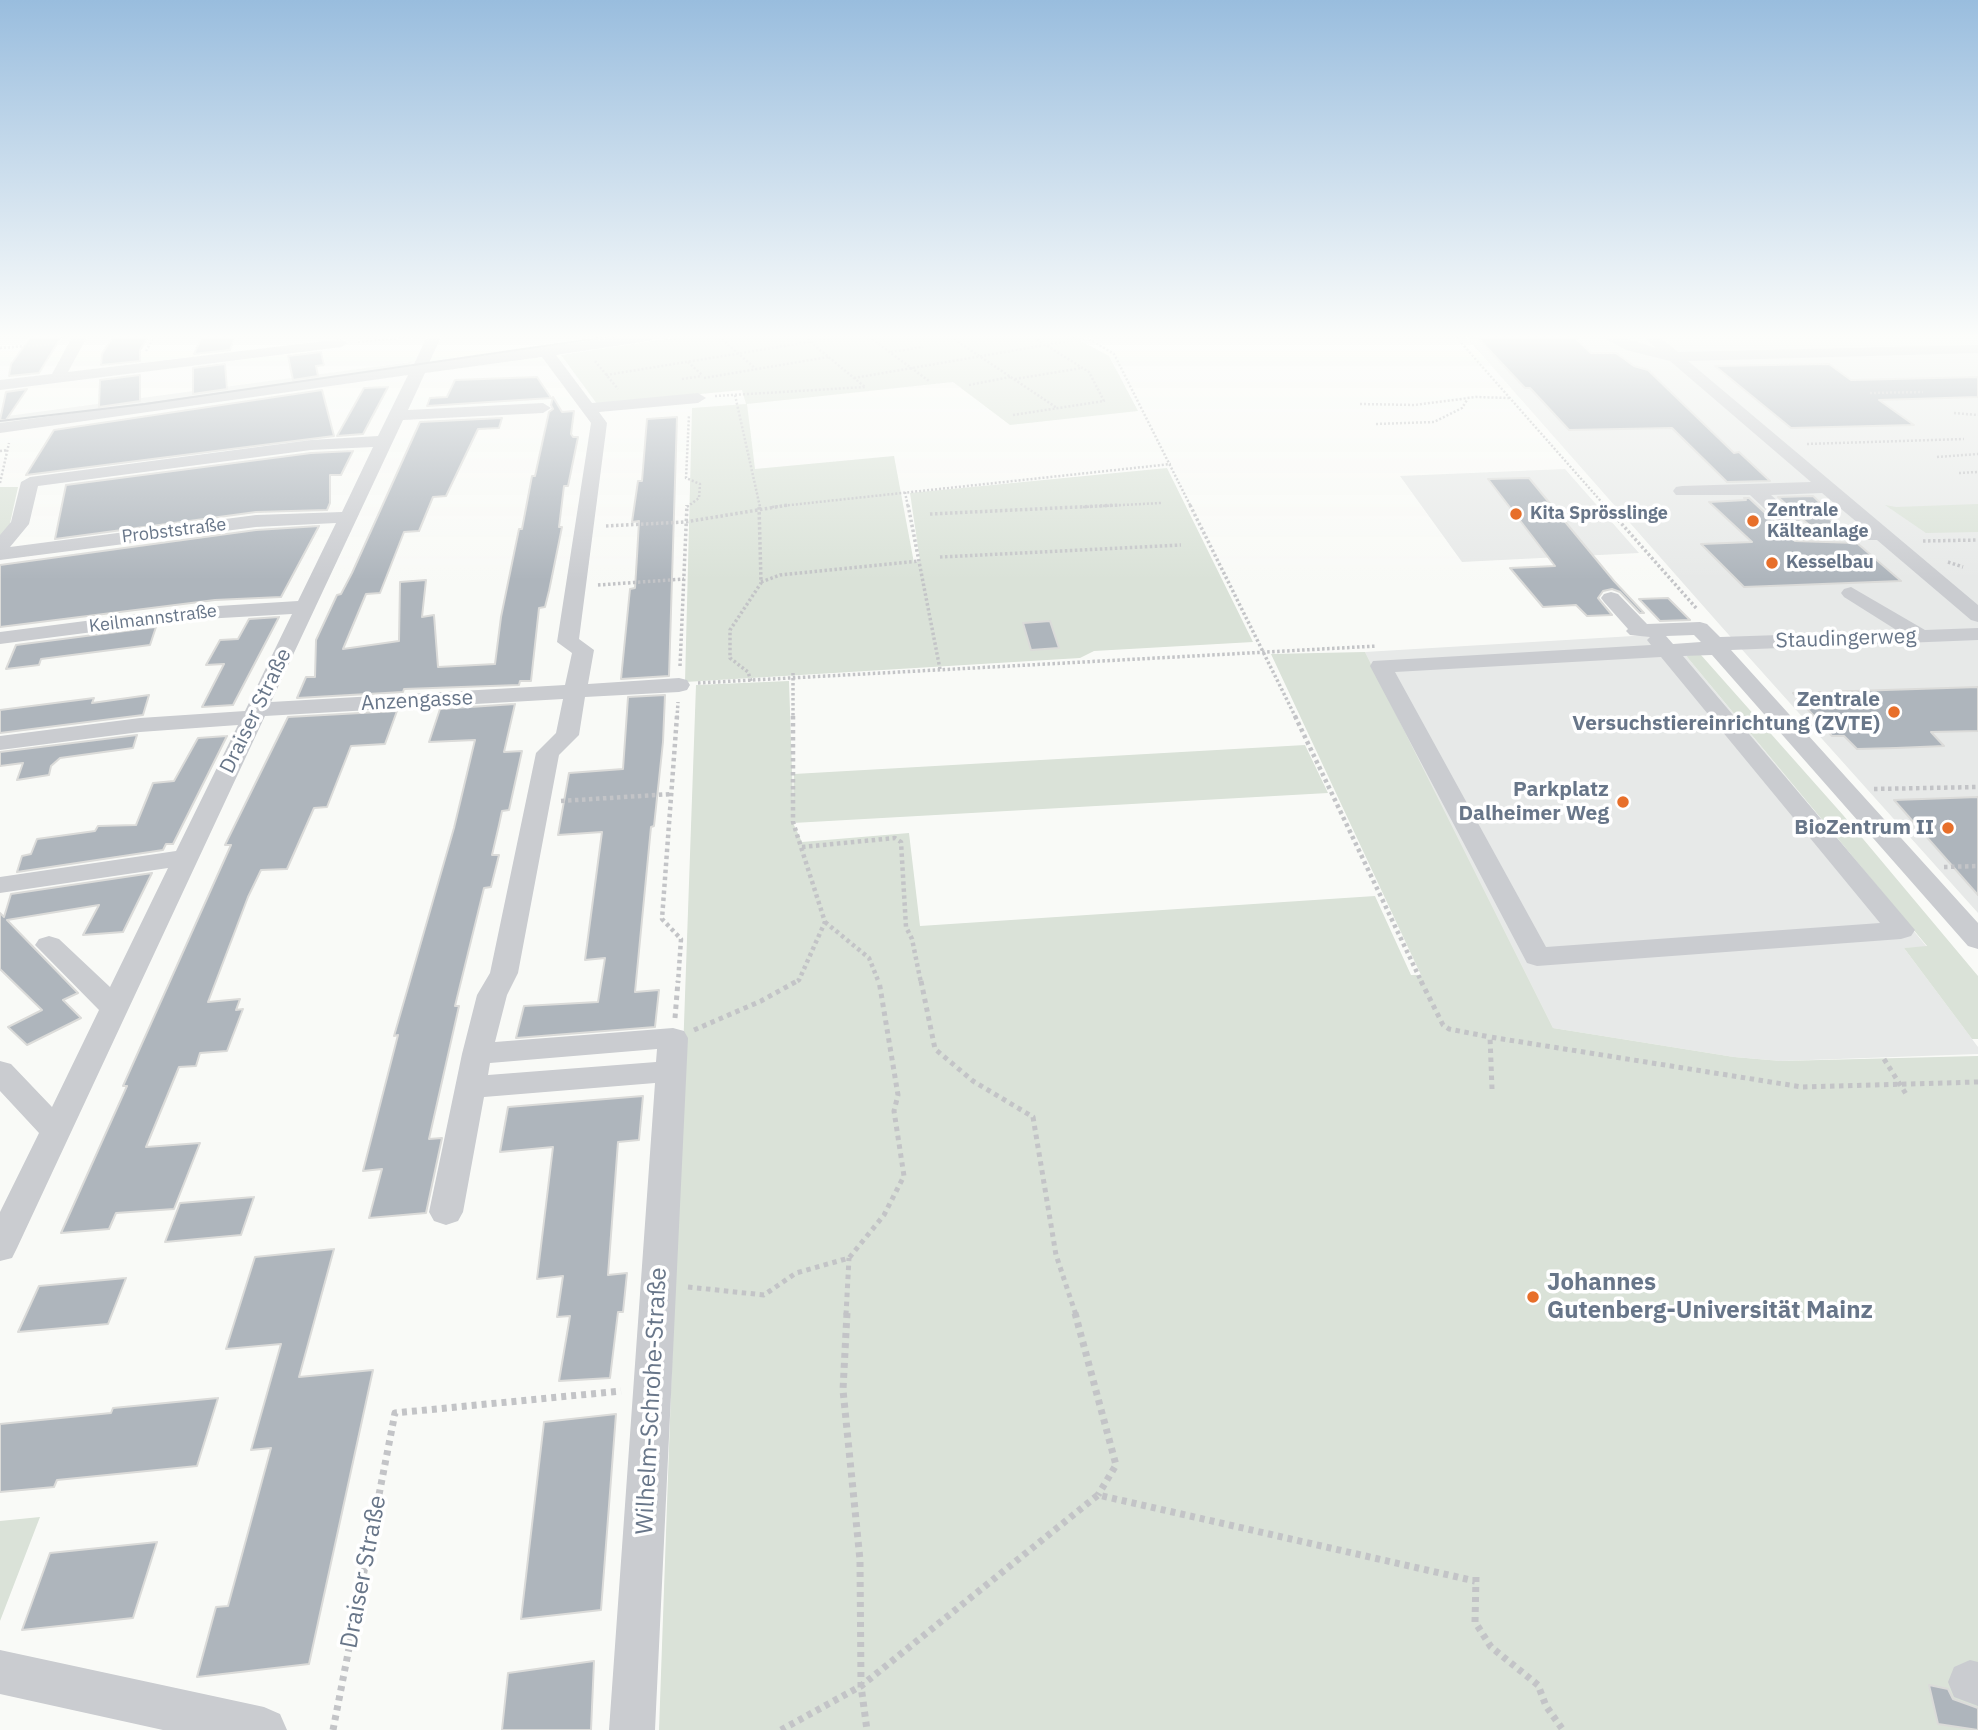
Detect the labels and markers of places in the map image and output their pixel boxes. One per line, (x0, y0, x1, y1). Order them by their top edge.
place label: Zentrale Kälteanlage (1767, 500, 1869, 542)
place label: Kita Sprösslinge (1530, 503, 1668, 525)
marker: Kita Sprösslinge (1508, 506, 1524, 522)
marker: Zentrale Kälteanlage (1745, 513, 1761, 529)
place label: Kesselbau (1786, 552, 1874, 574)
marker: Kesselbau (1764, 555, 1780, 571)
place label: Zentrale Versuchstiereinrichtung (ZVTE) (1572, 687, 1880, 737)
marker: Zentrale Versuchstiereinrichtung (ZVTE) (1886, 704, 1902, 720)
place label: Parkplatz Dalheimer Weg (1458, 777, 1609, 827)
marker: Parkplatz Dalheimer Weg (1615, 794, 1631, 810)
place label: BioZentrum II (1794, 815, 1934, 841)
marker: BioZentrum II (1940, 820, 1956, 836)
place label: Johannes Gutenberg-Universität Mainz (1547, 1269, 1873, 1325)
marker: Johannes Gutenberg-Universität Mainz (1525, 1289, 1541, 1305)

